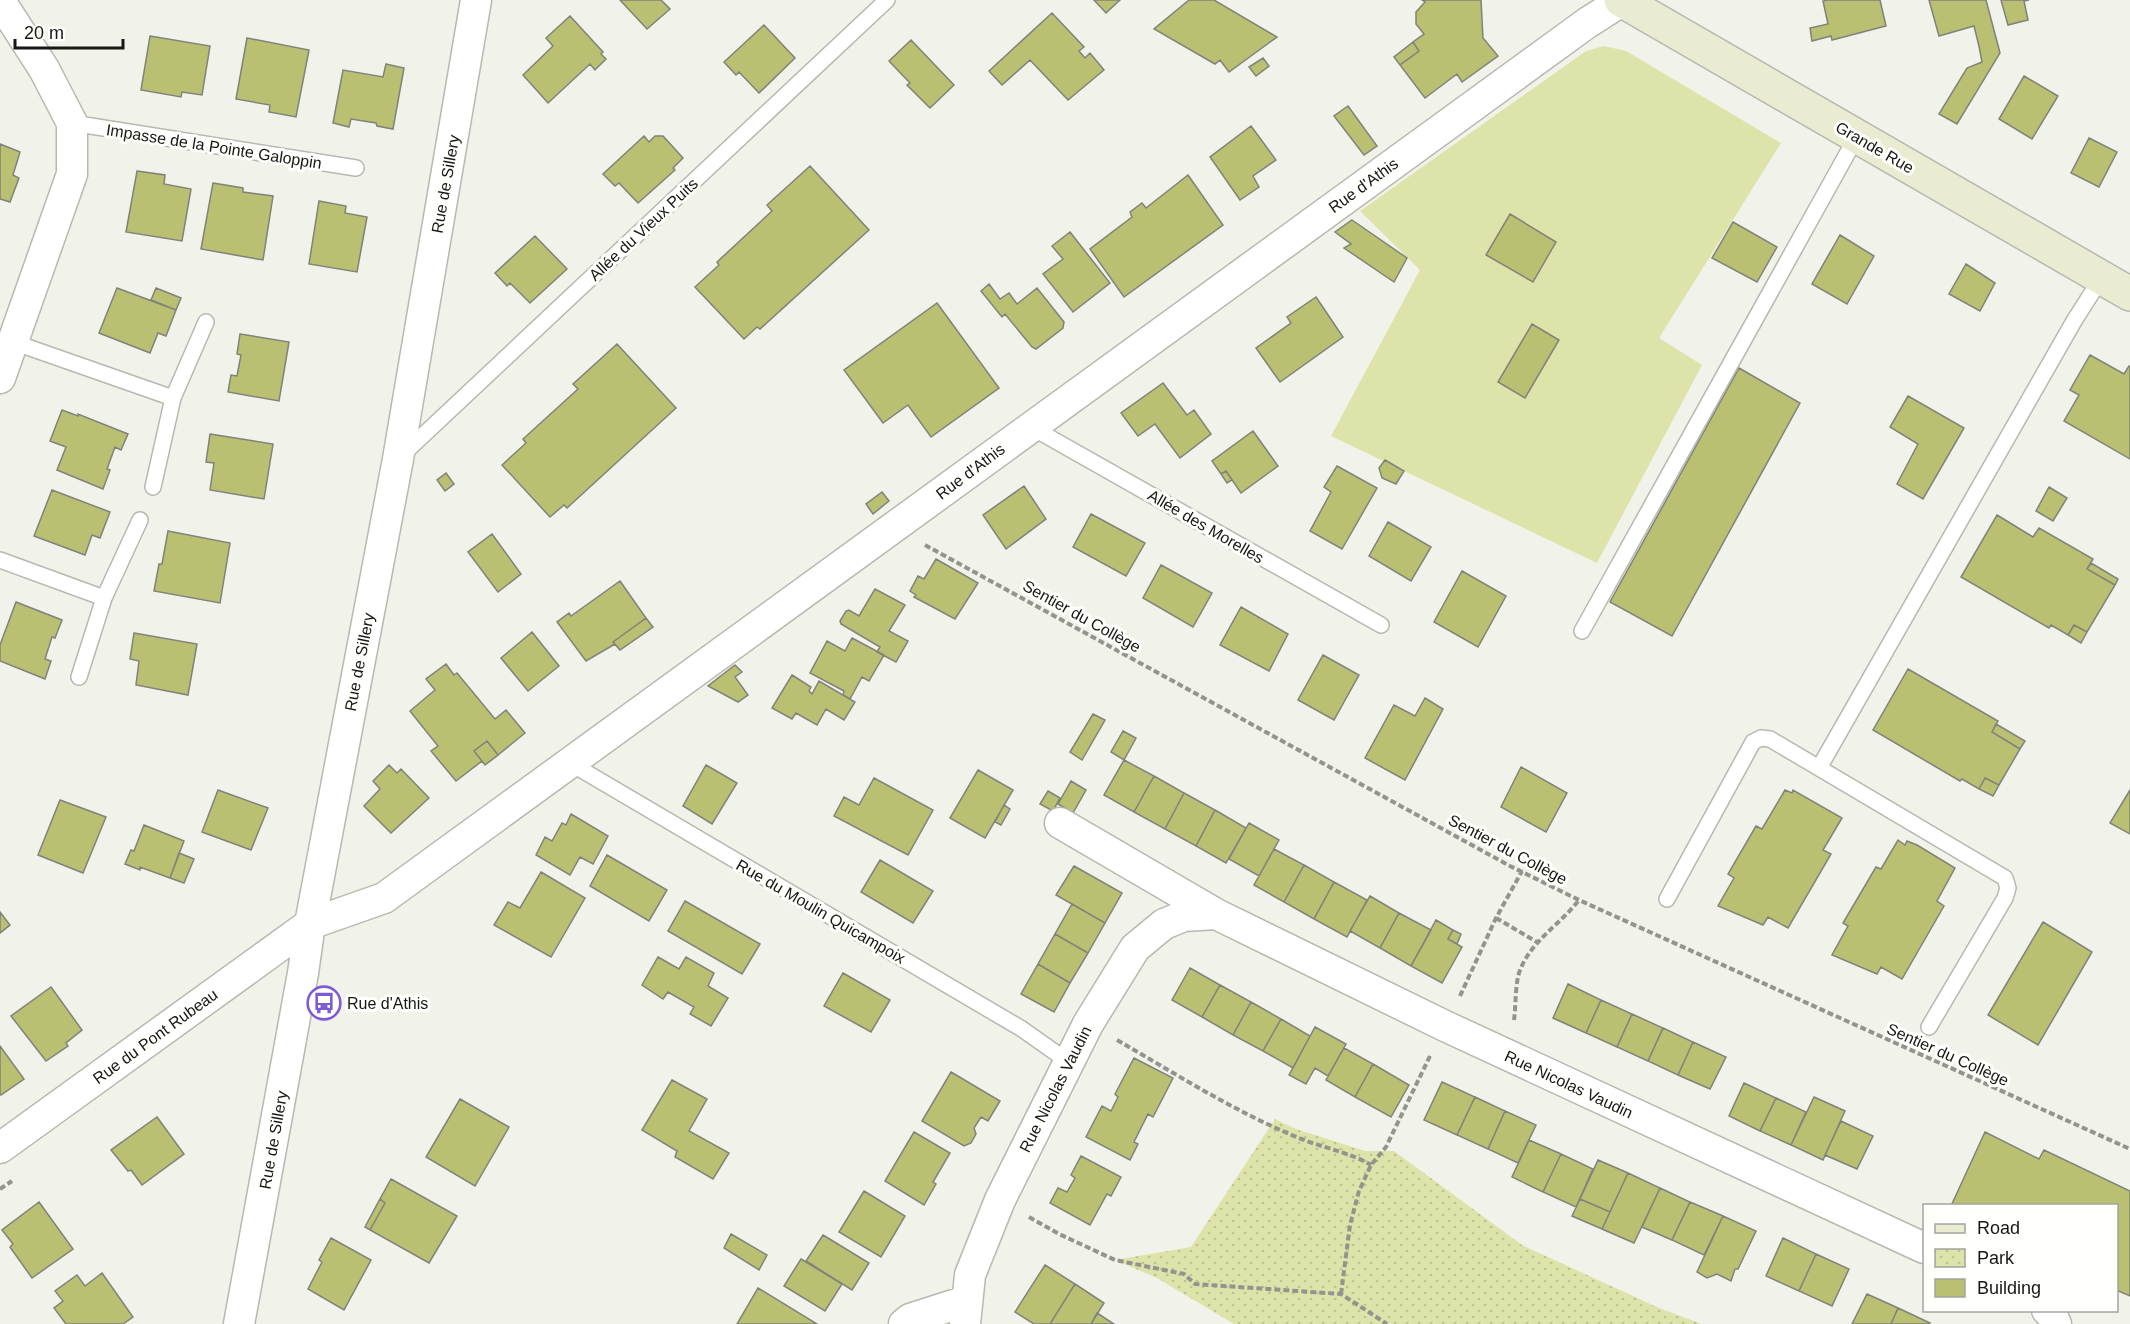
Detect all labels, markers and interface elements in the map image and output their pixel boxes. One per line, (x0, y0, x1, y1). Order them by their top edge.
scale bar (15, 12, 123, 50)
text: 20 m (24, 23, 64, 43)
street label: Grande Rue (1833, 118, 1917, 177)
street label: Impasse de la Pointe Galoppin (105, 121, 323, 172)
street label: Rue de Sillery (428, 134, 463, 235)
street label: Rue d'Athis (1325, 155, 1401, 216)
street label: Allée du Vieux Puits (586, 175, 701, 284)
street label: Rue d'Athis (933, 440, 1008, 503)
street label: Allée des Morelles (1145, 486, 1267, 566)
street label: Sentier du Collège (1020, 577, 1144, 656)
street label: Rue de Sillery (342, 612, 377, 713)
street label: Sentier du Collège (1446, 811, 1570, 888)
street label: Rue du Moulin Quicampoix (733, 856, 908, 967)
bus stop icon: Rue d'Athis (306, 985, 342, 1021)
street label: Rue du Pont Rubeau (90, 986, 221, 1087)
place label: Rue d'Athis (347, 995, 428, 1012)
street label: Sentier du Collège (1884, 1020, 2011, 1089)
street label: Rue Nicolas Vaudin (1016, 1023, 1095, 1155)
street label: Rue Nicolas Vaudin (1502, 1047, 1636, 1122)
street label: Rue de Sillery (256, 1090, 291, 1191)
legend (1923, 1204, 2118, 1312)
text: Road (1977, 1218, 2020, 1238)
text: Park (1977, 1248, 2015, 1268)
text: Building (1977, 1278, 2041, 1298)

